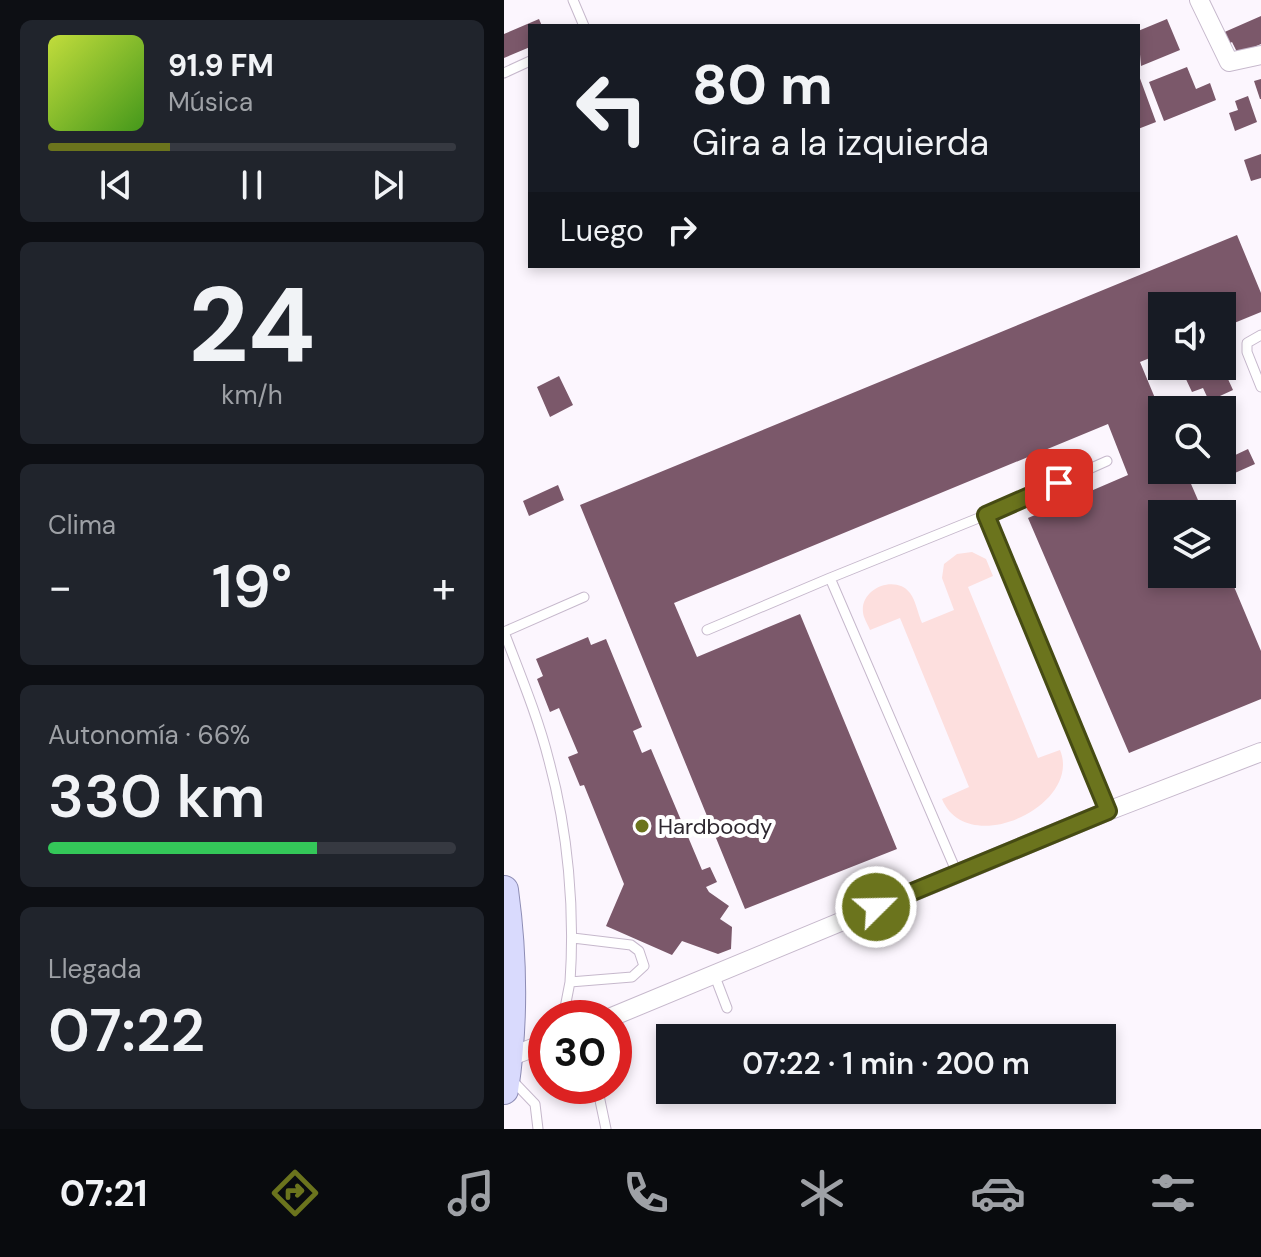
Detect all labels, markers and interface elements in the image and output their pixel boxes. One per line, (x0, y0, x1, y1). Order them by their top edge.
text: 91.9 FM (168, 46, 274, 85)
text: 80 m (692, 48, 833, 121)
icon: left (560, 56, 664, 160)
text: Música (168, 85, 253, 119)
text: Gira a la izquierda (692, 119, 989, 166)
icon: previous (94, 163, 138, 207)
icon: pause (230, 163, 274, 207)
icon: next (366, 163, 410, 207)
icon: right (660, 208, 704, 252)
text: Luego (560, 211, 644, 250)
text: 24 (189, 258, 315, 393)
map controls (1148, 292, 1236, 588)
button: sound (1148, 292, 1236, 380)
text: km/h (221, 378, 283, 412)
button: search (1148, 396, 1236, 484)
pin (1025, 449, 1093, 517)
icon: arrive (1037, 461, 1081, 505)
button: layers (1148, 500, 1236, 588)
text: Clima (48, 508, 116, 542)
text: 19° (212, 547, 292, 626)
text: − (48, 558, 72, 616)
text: + (432, 558, 456, 616)
text: Autonomía · 66% (48, 718, 250, 752)
text: 330 km (48, 757, 265, 836)
place label: Hardboody (658, 812, 772, 841)
marker: Hardboody (633, 817, 651, 835)
position arrow (834, 865, 918, 949)
text: Llegada (48, 952, 141, 986)
text: 07:22 (48, 991, 205, 1070)
speed limit sign: 30 (528, 1000, 632, 1104)
text: 07:22 · 1 min · 200 m (742, 1044, 1030, 1083)
icon: directions (267, 1165, 323, 1221)
icon: music (443, 1165, 499, 1221)
icon: phone (618, 1165, 674, 1221)
icon: climate (794, 1165, 850, 1221)
icon: car (970, 1165, 1026, 1221)
icon: filters (1145, 1165, 1201, 1221)
text: 07:21 (60, 1170, 147, 1217)

